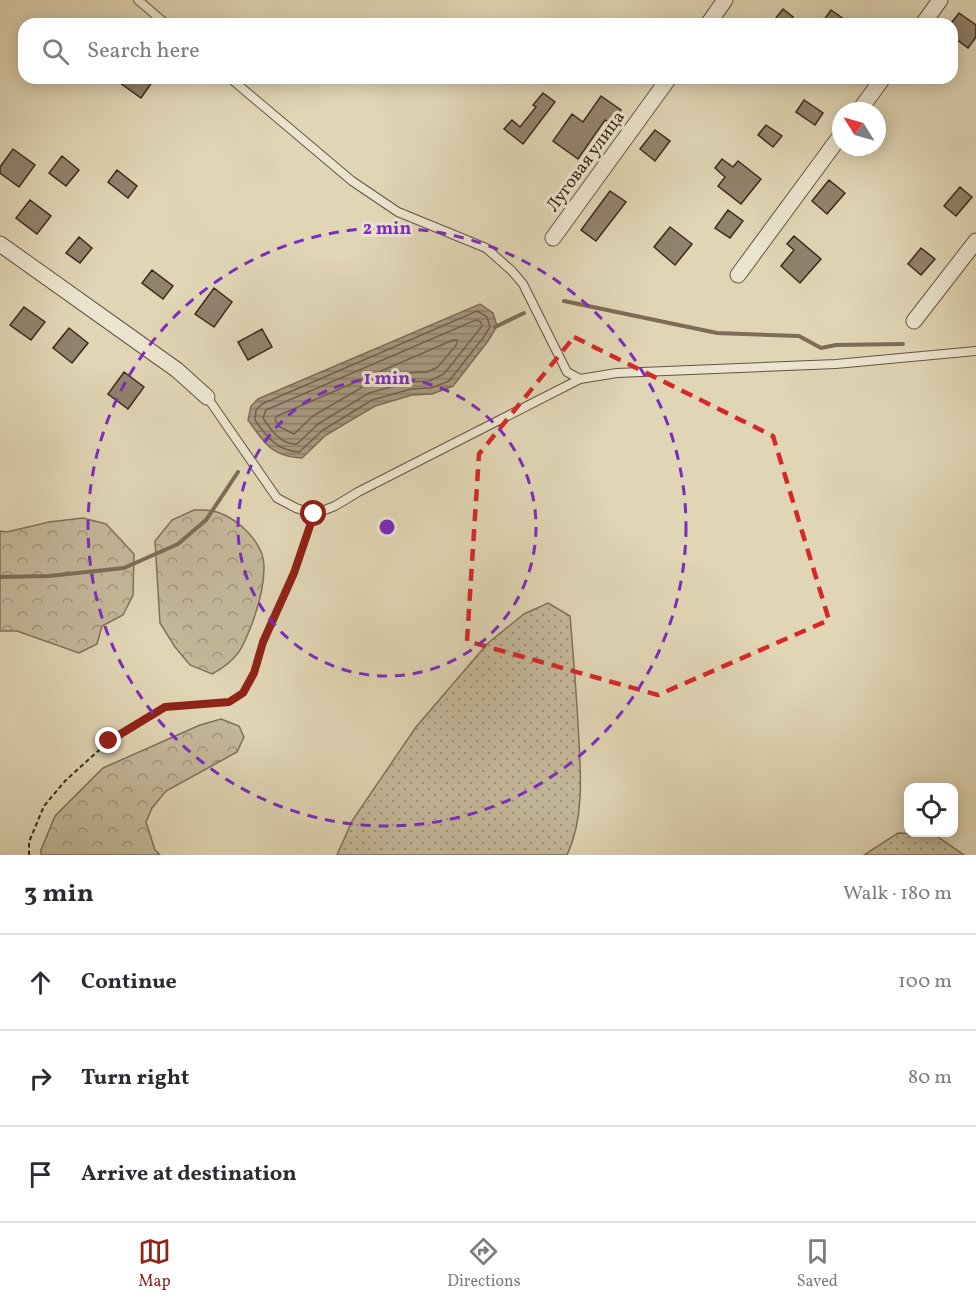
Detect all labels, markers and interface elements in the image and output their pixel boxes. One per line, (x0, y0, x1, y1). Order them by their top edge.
search box (18, 18, 958, 84)
icon: search (39, 35, 72, 68)
text: Search here (87, 36, 200, 67)
north arrow (832, 102, 886, 156)
street label: Луговая улица (541, 106, 631, 217)
text: 2 min (363, 217, 411, 242)
text: 1 min (364, 367, 410, 392)
route start (300, 500, 326, 526)
centre of rings (377, 517, 397, 537)
route end (95, 727, 121, 753)
map controls (904, 783, 958, 837)
button: locate (904, 783, 958, 837)
text: 3 min (24, 876, 94, 912)
text: Walk · 180 m (843, 880, 952, 908)
icon: ahead (24, 966, 57, 999)
text: Continue (81, 967, 177, 998)
text: 100 m (898, 968, 952, 996)
icon: right (24, 1062, 57, 1095)
text: Turn right (81, 1063, 189, 1094)
text: 80 m (908, 1064, 952, 1092)
icon: arrive (24, 1158, 57, 1191)
text: Arrive at destination (81, 1159, 297, 1190)
tab: Map (138, 1235, 171, 1293)
tab: Directions (447, 1235, 521, 1293)
tab: Saved (797, 1235, 838, 1293)

